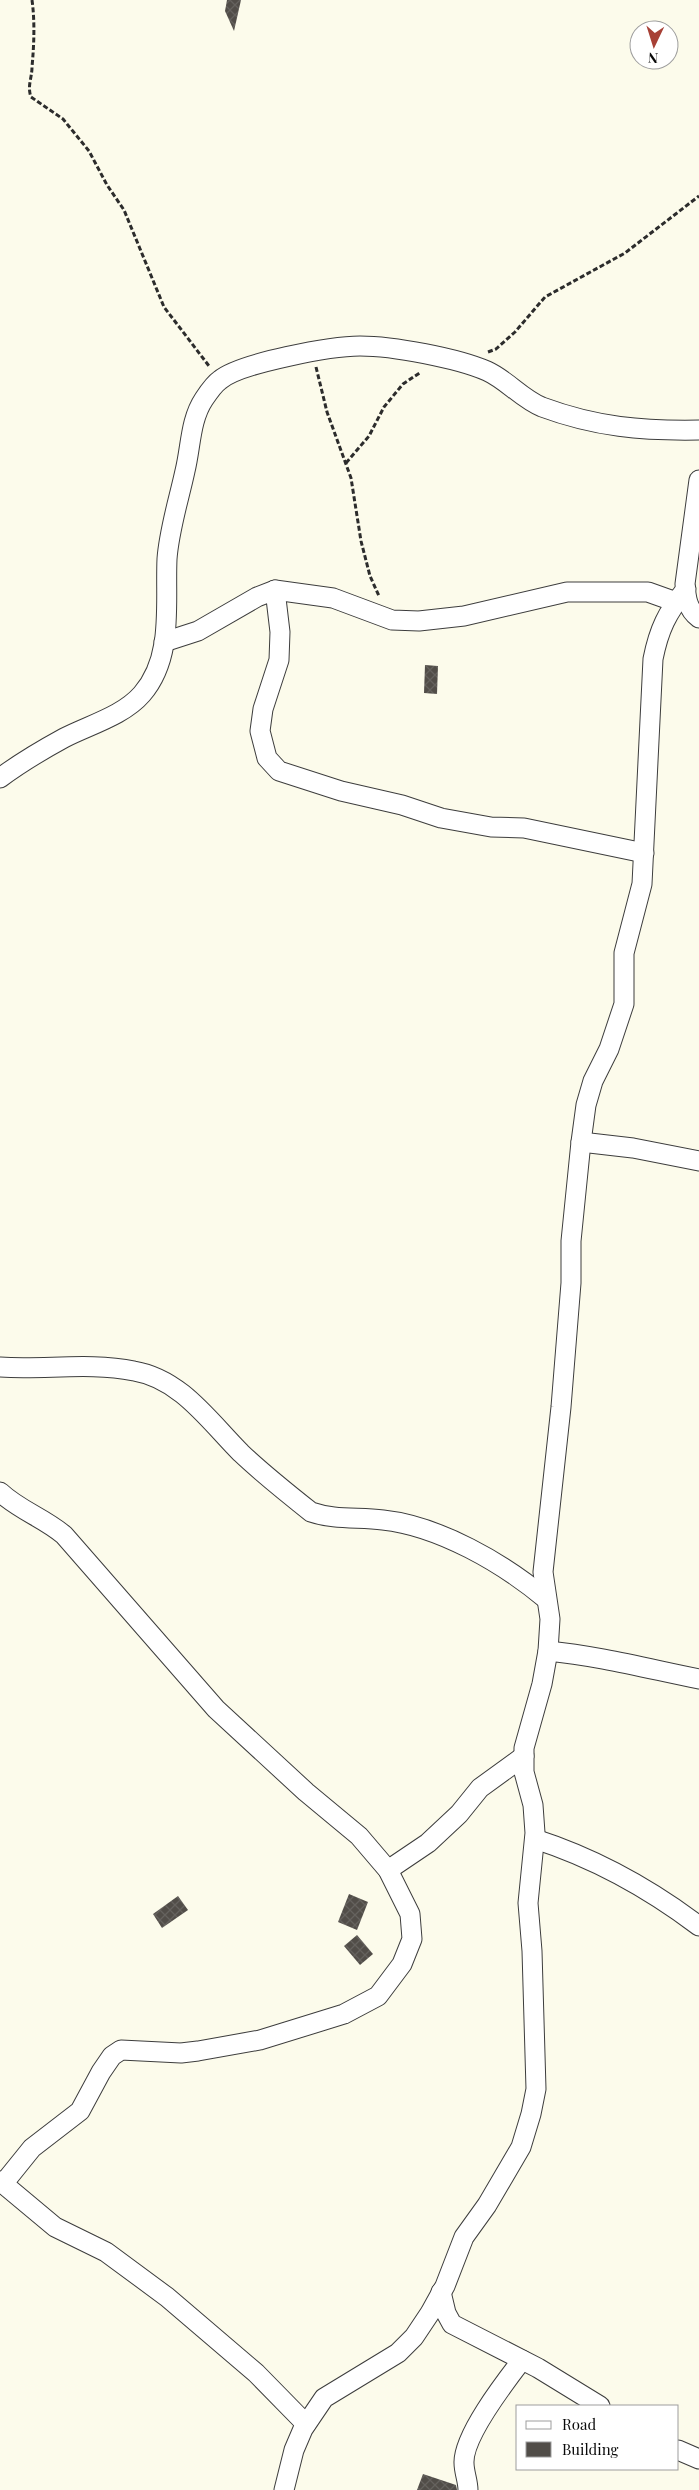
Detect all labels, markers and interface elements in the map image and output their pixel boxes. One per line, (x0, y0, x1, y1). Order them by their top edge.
north arrow (629, 20, 679, 70)
text: N (647, 49, 659, 68)
legend (516, 2405, 679, 2470)
text: Road (562, 2414, 596, 2434)
text: Building (562, 2439, 619, 2459)

